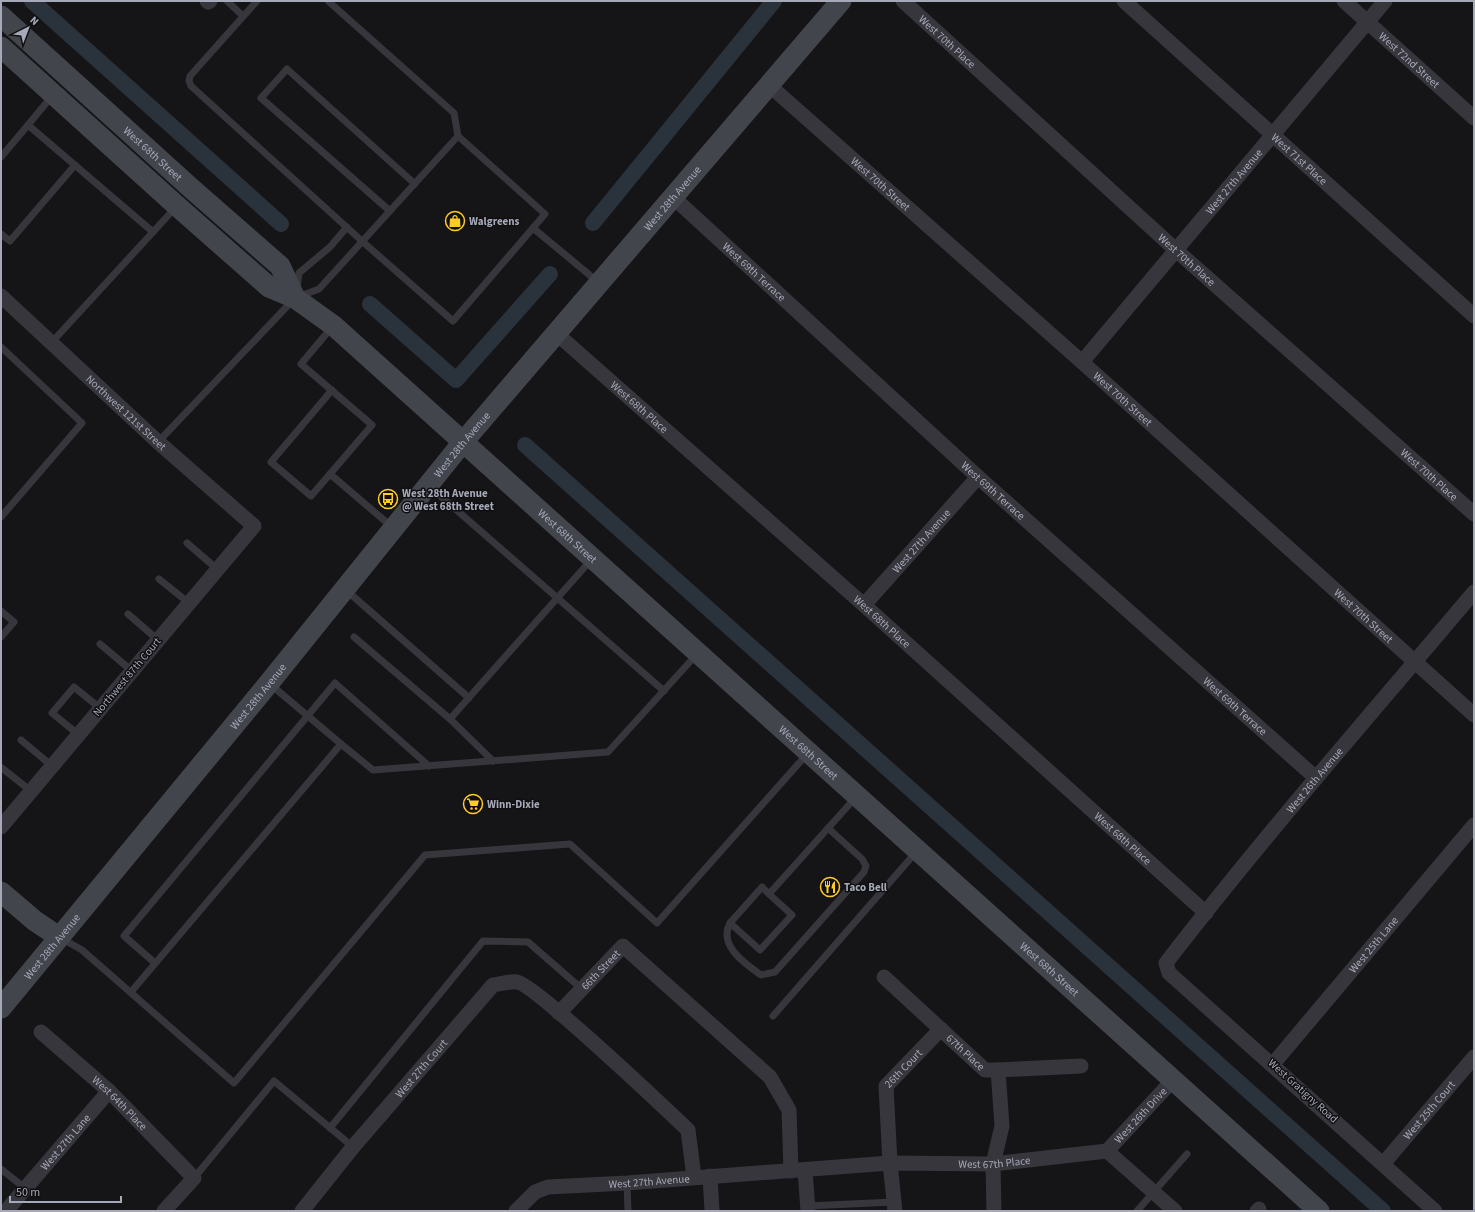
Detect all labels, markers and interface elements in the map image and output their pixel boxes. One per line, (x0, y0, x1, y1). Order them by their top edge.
north arrow (8, 8, 48, 48)
street label: West 70th Place (916, 12, 979, 72)
text: N (27, 13, 42, 29)
street label: West 72nd Street (1376, 28, 1443, 91)
street label: West 68th Street (120, 123, 186, 185)
street label: West 71st Place (1268, 130, 1331, 188)
street label: West 27th Avenue (1202, 145, 1266, 217)
street label: West 70th Street (848, 153, 914, 214)
street label: West 28th Avenue (640, 162, 705, 234)
shop icon: Walgreens (444, 210, 466, 232)
place label: Walgreens (469, 214, 520, 229)
street label: West 70th Place (1155, 230, 1219, 290)
street label: West 69th Terrace (719, 239, 790, 305)
street label: West 70th Street (1090, 368, 1156, 430)
street label: Northwest 121st Street (83, 371, 170, 454)
street label: West 68th Place (607, 377, 672, 437)
street label: West 28th Avenue (430, 408, 494, 480)
street label: West 70th Place (1397, 445, 1462, 504)
street label: West 69th Terrace (958, 458, 1029, 523)
place label: West 28th Avenue @ West 68th Street (402, 486, 495, 514)
bus stop icon: West 28th Avenue @ West 68th Street (377, 488, 399, 510)
street label: West 68th Street (535, 505, 601, 567)
street label: West 27th Avenue (889, 505, 954, 576)
street label: West 70th Street (1331, 585, 1397, 646)
street label: West 68th Place (850, 592, 914, 651)
street label: Northwest 87th Court (89, 634, 165, 720)
street label: West 28th Avenue (226, 660, 290, 732)
street label: West 69th Terrace (1200, 673, 1271, 739)
street label: West 68th Street (776, 722, 842, 783)
street label: West 26th Avenue (1283, 744, 1347, 816)
supermarket icon: Winn-Dixie (462, 793, 484, 815)
place label: Winn-Dixie (487, 797, 540, 812)
street label: West 68th Place (1091, 809, 1155, 868)
restaurant icon: Taco Bell (819, 876, 841, 898)
place label: Taco Bell (844, 880, 888, 895)
street label: West 28th Avenue (20, 910, 84, 982)
street label: West 25th Lane (1345, 913, 1402, 976)
street label: West 68th Street (1017, 938, 1083, 1000)
street label: 66th Street (578, 946, 623, 993)
street label: 67th Place (943, 1031, 989, 1074)
street label: West 27th Court (392, 1035, 451, 1101)
street label: 26th Court (881, 1045, 926, 1091)
street label: West Gratigny Road (1265, 1056, 1341, 1126)
street label: West 64th Place (89, 1072, 151, 1134)
street label: West 25th Court (1400, 1077, 1459, 1143)
street label: West 26th Drive (1111, 1084, 1170, 1146)
street label: West 27th Lane (37, 1110, 94, 1173)
street label: West 67th Place (958, 1152, 1032, 1172)
street label: West 27th Avenue (608, 1171, 691, 1191)
scale bar (10, 1178, 121, 1204)
text: 50 m (16, 1184, 40, 1201)

